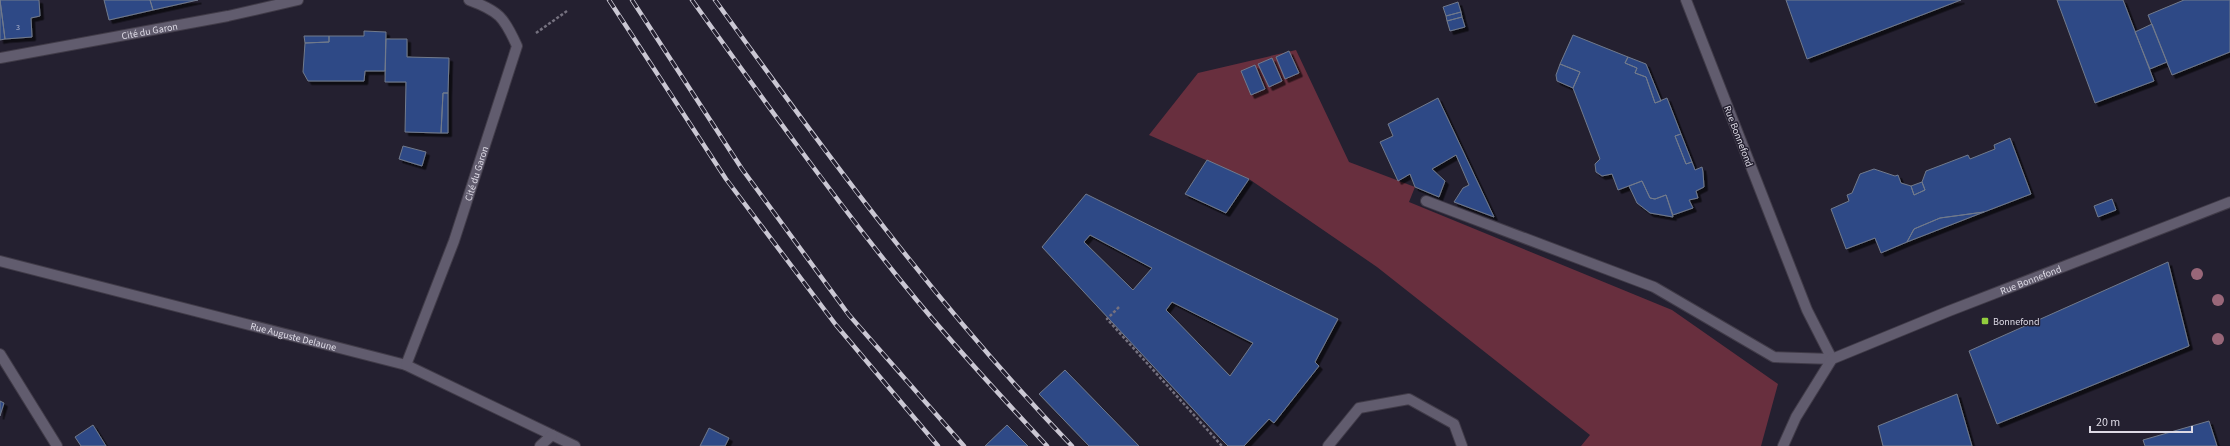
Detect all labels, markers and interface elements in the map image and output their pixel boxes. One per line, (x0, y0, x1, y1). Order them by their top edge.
street label: Cité du Garon (120, 19, 179, 43)
house number: 3 (16, 22, 20, 33)
street label: Rue Bonnefond (1720, 104, 1756, 169)
street label: Cité du Garon (461, 144, 492, 203)
street label: Rue Bonnefond (1998, 262, 2064, 299)
place label: Bonnefond (1993, 315, 2039, 329)
marker: Bonnefond (1980, 316, 1990, 326)
street label: Rue Auguste Delaune (249, 319, 338, 355)
scale bar (2090, 408, 2192, 434)
text: 20 m (2096, 414, 2120, 431)

